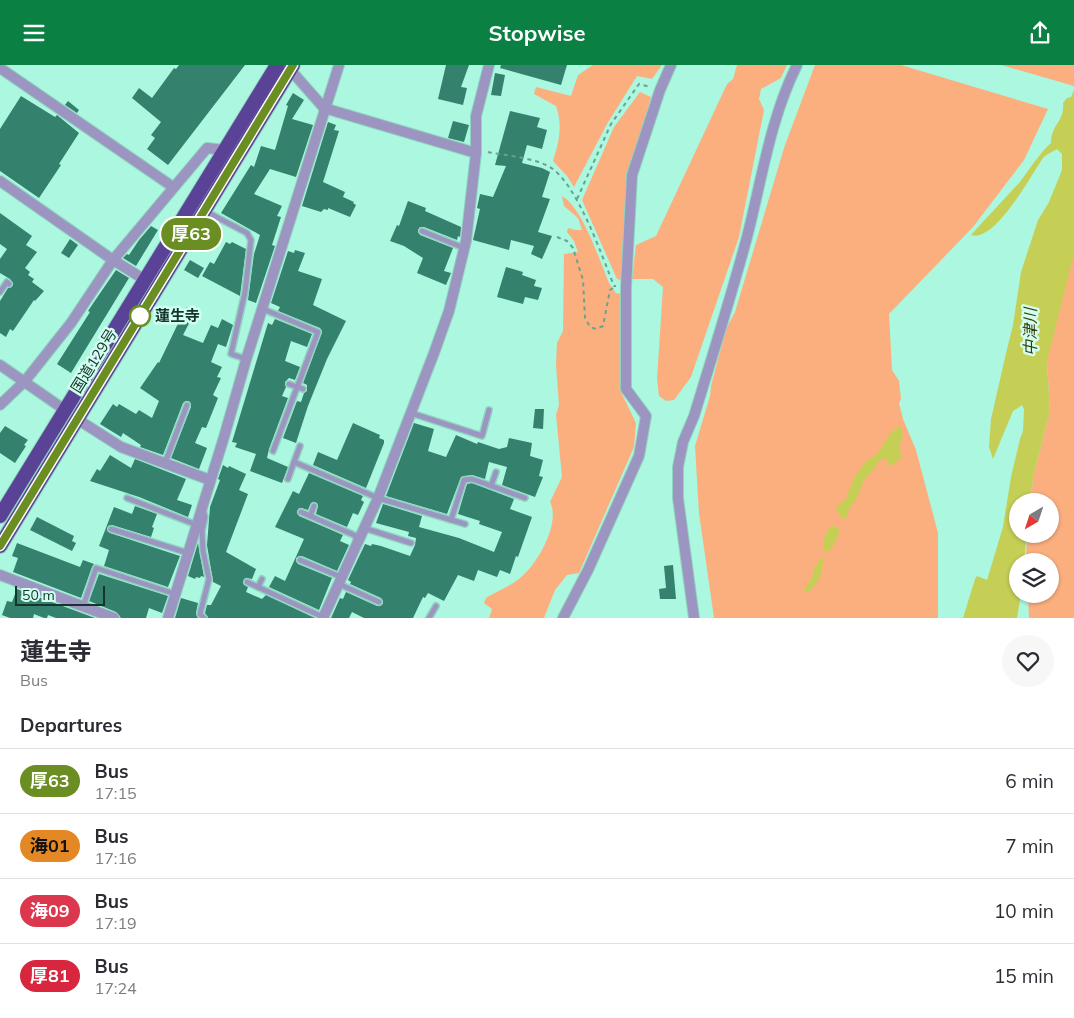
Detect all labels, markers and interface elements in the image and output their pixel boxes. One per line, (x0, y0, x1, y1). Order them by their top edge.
icon: menu (20, 19, 48, 47)
text: Stopwise (489, 19, 586, 47)
icon: share (1026, 19, 1054, 47)
line badge: 厚63 (162, 218, 220, 250)
text: 厚63 (171, 222, 211, 245)
marker: 蓮生寺 (129, 305, 151, 327)
place label: 蓮生寺 (155, 306, 200, 325)
water label: 中津川 (1020, 306, 1040, 356)
street label: 国道129号 (66, 325, 121, 396)
north arrow (1009, 493, 1059, 543)
map controls (1009, 493, 1059, 603)
button: layers (1009, 553, 1059, 603)
scale bar (15, 583, 105, 606)
text: 50 m (22, 586, 55, 604)
button: heart (1002, 635, 1054, 687)
text: 蓮生寺 (20, 636, 92, 666)
text: Bus (20, 670, 48, 690)
text: Departures (20, 713, 122, 737)
text: Bus (95, 759, 129, 783)
text: 厚63 (30, 769, 70, 792)
text: 6 min (1005, 769, 1054, 793)
text: 17:15 (95, 783, 137, 803)
text: Bus (95, 824, 129, 848)
text: 海01 (30, 834, 70, 857)
text: 7 min (1005, 834, 1054, 858)
text: 17:16 (95, 848, 137, 868)
text: Bus (95, 889, 129, 913)
text: 海09 (30, 899, 70, 922)
text: 10 min (994, 899, 1054, 923)
text: 17:19 (95, 913, 137, 933)
text: Bus (95, 954, 129, 978)
text: 厚81 (30, 964, 70, 987)
text: 15 min (994, 964, 1054, 988)
text: 17:24 (95, 978, 137, 998)

